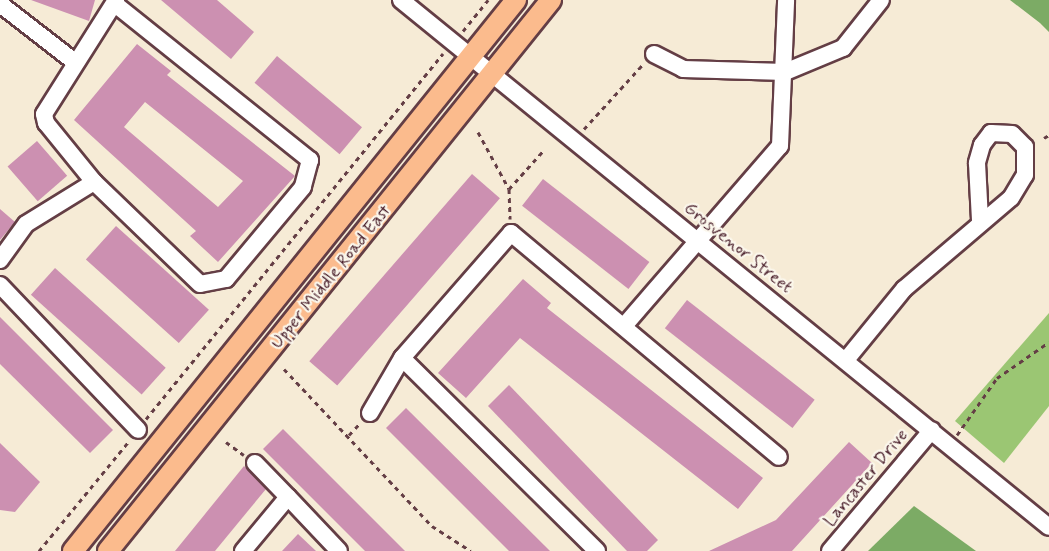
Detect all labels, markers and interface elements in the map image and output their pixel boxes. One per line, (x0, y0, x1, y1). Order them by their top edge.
street label: Grosvenor Street (678, 197, 798, 299)
street label: Upper Middle Road East (267, 201, 395, 353)
street label: Lancaster Drive (819, 425, 913, 531)

